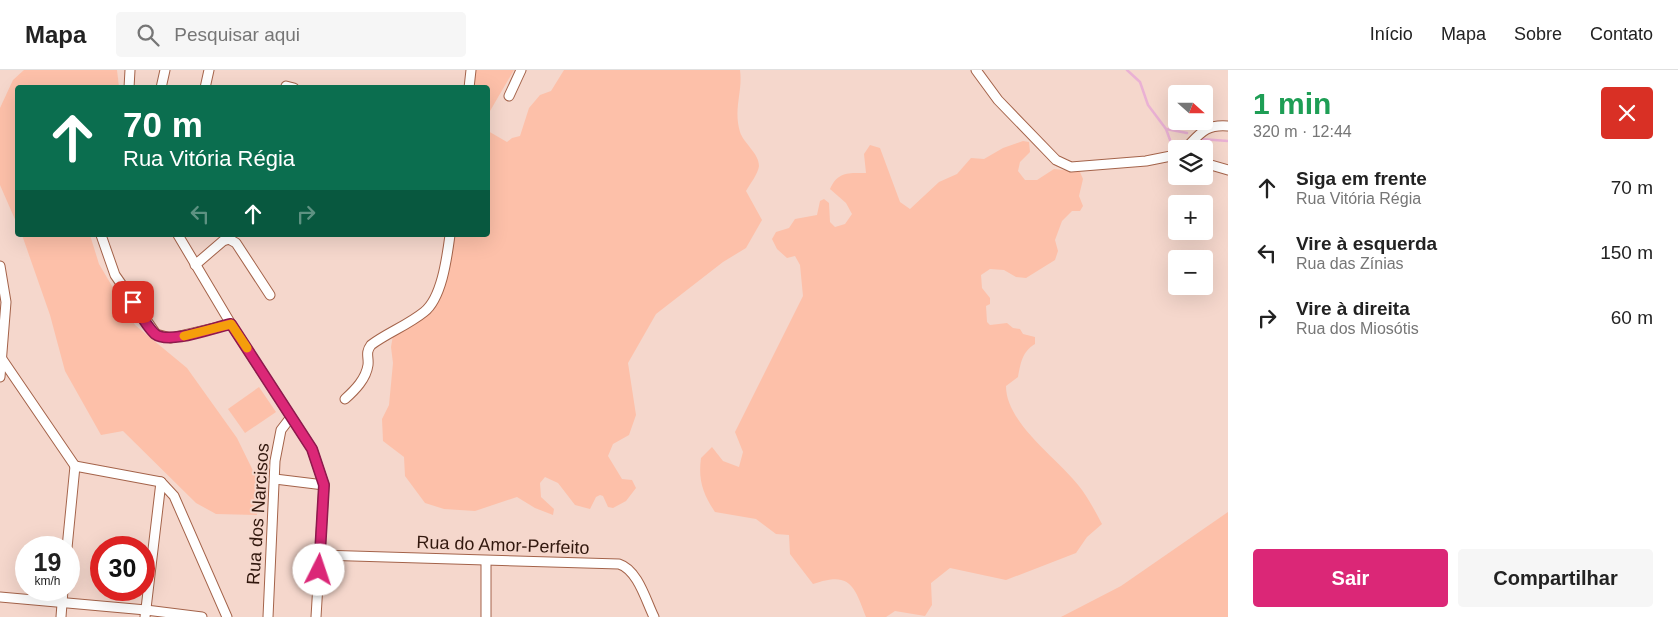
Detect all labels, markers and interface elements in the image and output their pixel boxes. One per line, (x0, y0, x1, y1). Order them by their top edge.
search box (116, 12, 466, 57)
text: Mapa (25, 21, 86, 48)
icon: search (134, 21, 162, 49)
text: Pesquisar aqui (174, 24, 300, 45)
text: Início (1370, 24, 1413, 44)
text: Mapa (1441, 24, 1486, 44)
text: Sobre (1514, 24, 1562, 44)
text: Contato (1590, 24, 1653, 44)
north arrow (1168, 85, 1212, 130)
map controls (1168, 85, 1213, 295)
text: 1 min (1253, 87, 1331, 120)
button: close (1601, 87, 1653, 139)
icon: ahead (40, 105, 105, 170)
text: 70 m (123, 105, 203, 144)
text: 320 m · 12:44 (1253, 123, 1352, 140)
button: layers (1168, 140, 1213, 185)
text: Rua Vitória Régia (123, 146, 295, 171)
text: Siga em frente (1296, 168, 1427, 189)
icon: ahead (1253, 174, 1281, 202)
text: 70 m (1611, 177, 1653, 198)
text: Rua Vitória Régia (1296, 190, 1421, 207)
button: + (1168, 195, 1213, 240)
icon: left (186, 200, 214, 228)
icon: ahead (239, 200, 267, 228)
icon: right (292, 200, 320, 228)
text: Vire à esquerda (1296, 233, 1437, 254)
icon: left (1253, 239, 1281, 267)
text: 150 m (1600, 242, 1653, 263)
button: − (1168, 250, 1213, 295)
text: Rua das Zínias (1296, 255, 1404, 272)
pin (112, 281, 154, 323)
icon: arrive (119, 288, 147, 316)
text: Vire à direita (1296, 298, 1410, 319)
icon: right (1253, 304, 1281, 332)
text: 60 m (1611, 307, 1653, 328)
text: Rua dos Miosótis (1296, 320, 1419, 337)
street label: Rua dos Narcisos (243, 442, 273, 586)
street label: Rua do Amor-Perfeito (416, 532, 590, 558)
speed limit sign: 30 (90, 536, 155, 601)
position arrow (292, 543, 344, 595)
text: 19 (34, 548, 61, 576)
button: Sair (1253, 549, 1448, 607)
button: Compartilhar (1458, 549, 1653, 607)
text: km/h (34, 574, 61, 588)

